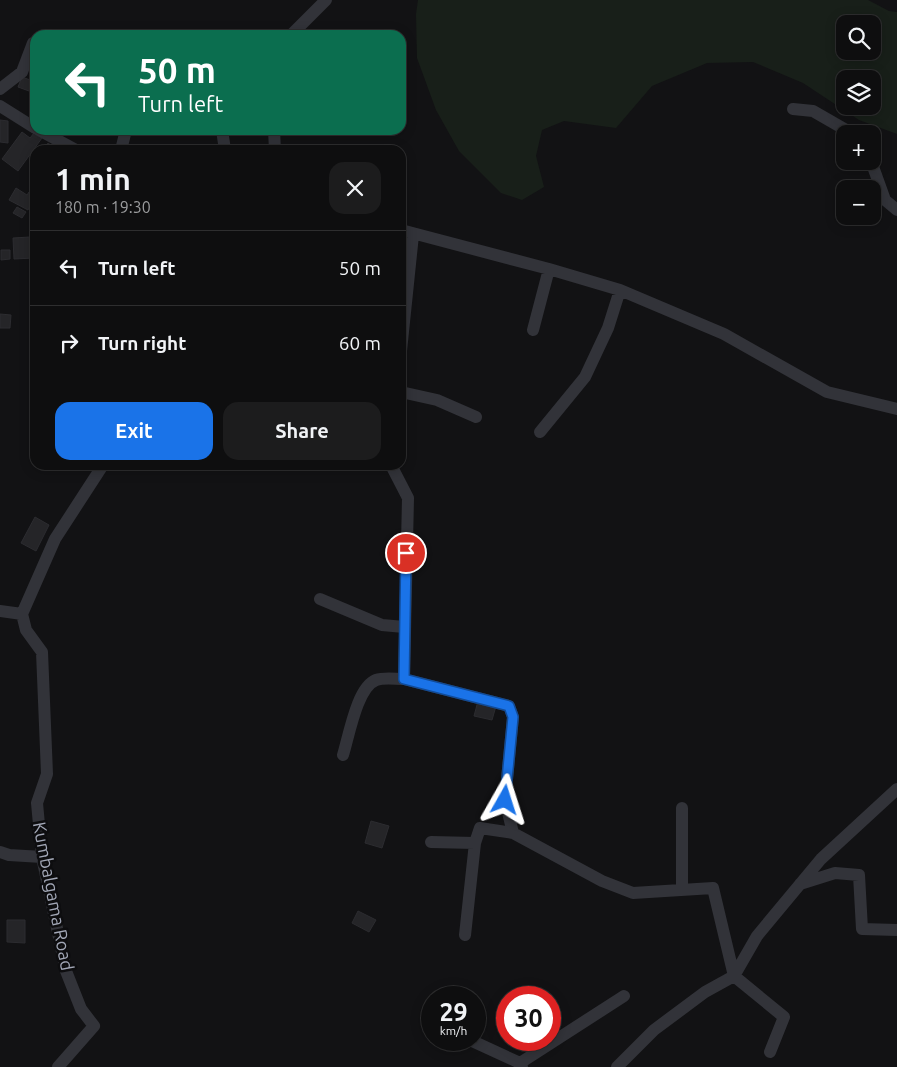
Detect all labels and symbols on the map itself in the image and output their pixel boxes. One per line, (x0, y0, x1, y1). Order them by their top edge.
pin (385, 532, 427, 574)
position arrow (478, 773, 530, 825)
street label: Kumbalgama Road (30, 820, 78, 972)
speed limit sign: 30 (496, 986, 561, 1051)

